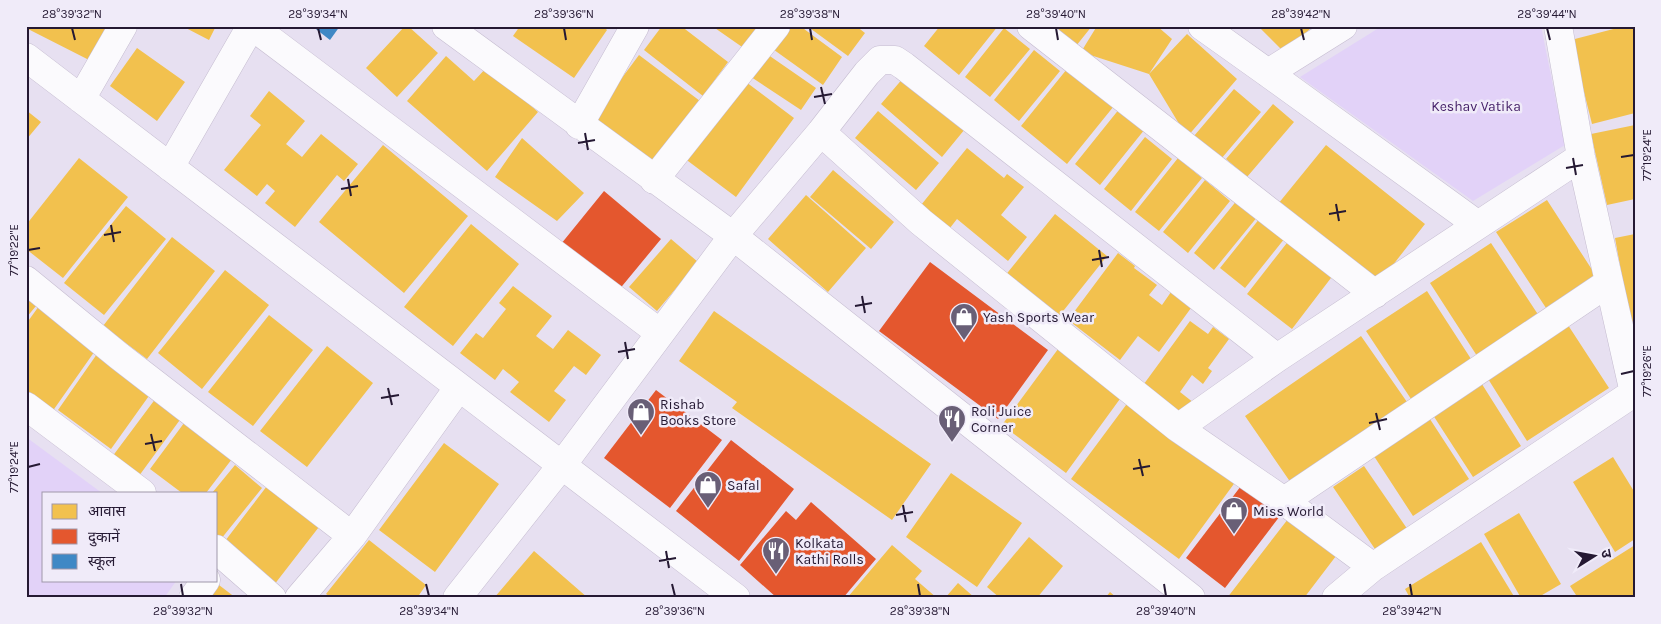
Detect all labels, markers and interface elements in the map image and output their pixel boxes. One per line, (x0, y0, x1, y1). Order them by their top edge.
text: 28°39'32"N (42, 7, 102, 21)
text: 28°39'34"N (288, 7, 348, 21)
text: 28°39'36"N (534, 7, 594, 21)
text: 28°39'38"N (780, 7, 840, 21)
text: 28°39'40"N (1026, 7, 1086, 21)
text: 28°39'42"N (1271, 7, 1331, 21)
text: 28°39'44"N (1517, 7, 1577, 21)
park label: Keshav Vatika (1431, 98, 1521, 115)
text: 77°19'24"E (1640, 129, 1654, 181)
text: 77°19'22"E (7, 224, 21, 276)
shop icon: Yash Sports Wear (949, 302, 979, 341)
place label: Yash Sports Wear (983, 309, 1095, 326)
text: 77°19'26"E (1640, 345, 1654, 397)
place label: Rishab Books Store (660, 396, 736, 429)
shop icon: Rishab Books Store (626, 397, 656, 436)
place label: Roli Juice Corner (971, 403, 1031, 436)
restaurant icon: Roli Juice Corner (937, 404, 967, 443)
text: 77°19'24"E (7, 441, 21, 493)
shop icon: Safal (693, 470, 723, 509)
place label: Safal (727, 477, 760, 494)
legend (42, 492, 218, 582)
shop icon: Miss World (1219, 496, 1249, 535)
text: आवास (88, 502, 127, 520)
place label: Miss World (1253, 503, 1324, 520)
text: दुकानें (88, 528, 120, 547)
north arrow (1568, 532, 1618, 582)
place label: Kolkata Kathi Rolls (795, 535, 864, 568)
restaurant icon: Kolkata Kathi Rolls (761, 536, 791, 575)
text: उ (1597, 548, 1616, 560)
text: स्कूल (88, 552, 116, 571)
text: 28°39'32"N (153, 604, 213, 618)
text: 28°39'34"N (399, 604, 459, 618)
text: 28°39'36"N (645, 604, 705, 618)
text: 28°39'38"N (890, 604, 950, 618)
text: 28°39'40"N (1136, 604, 1196, 618)
text: 28°39'42"N (1382, 604, 1442, 618)

